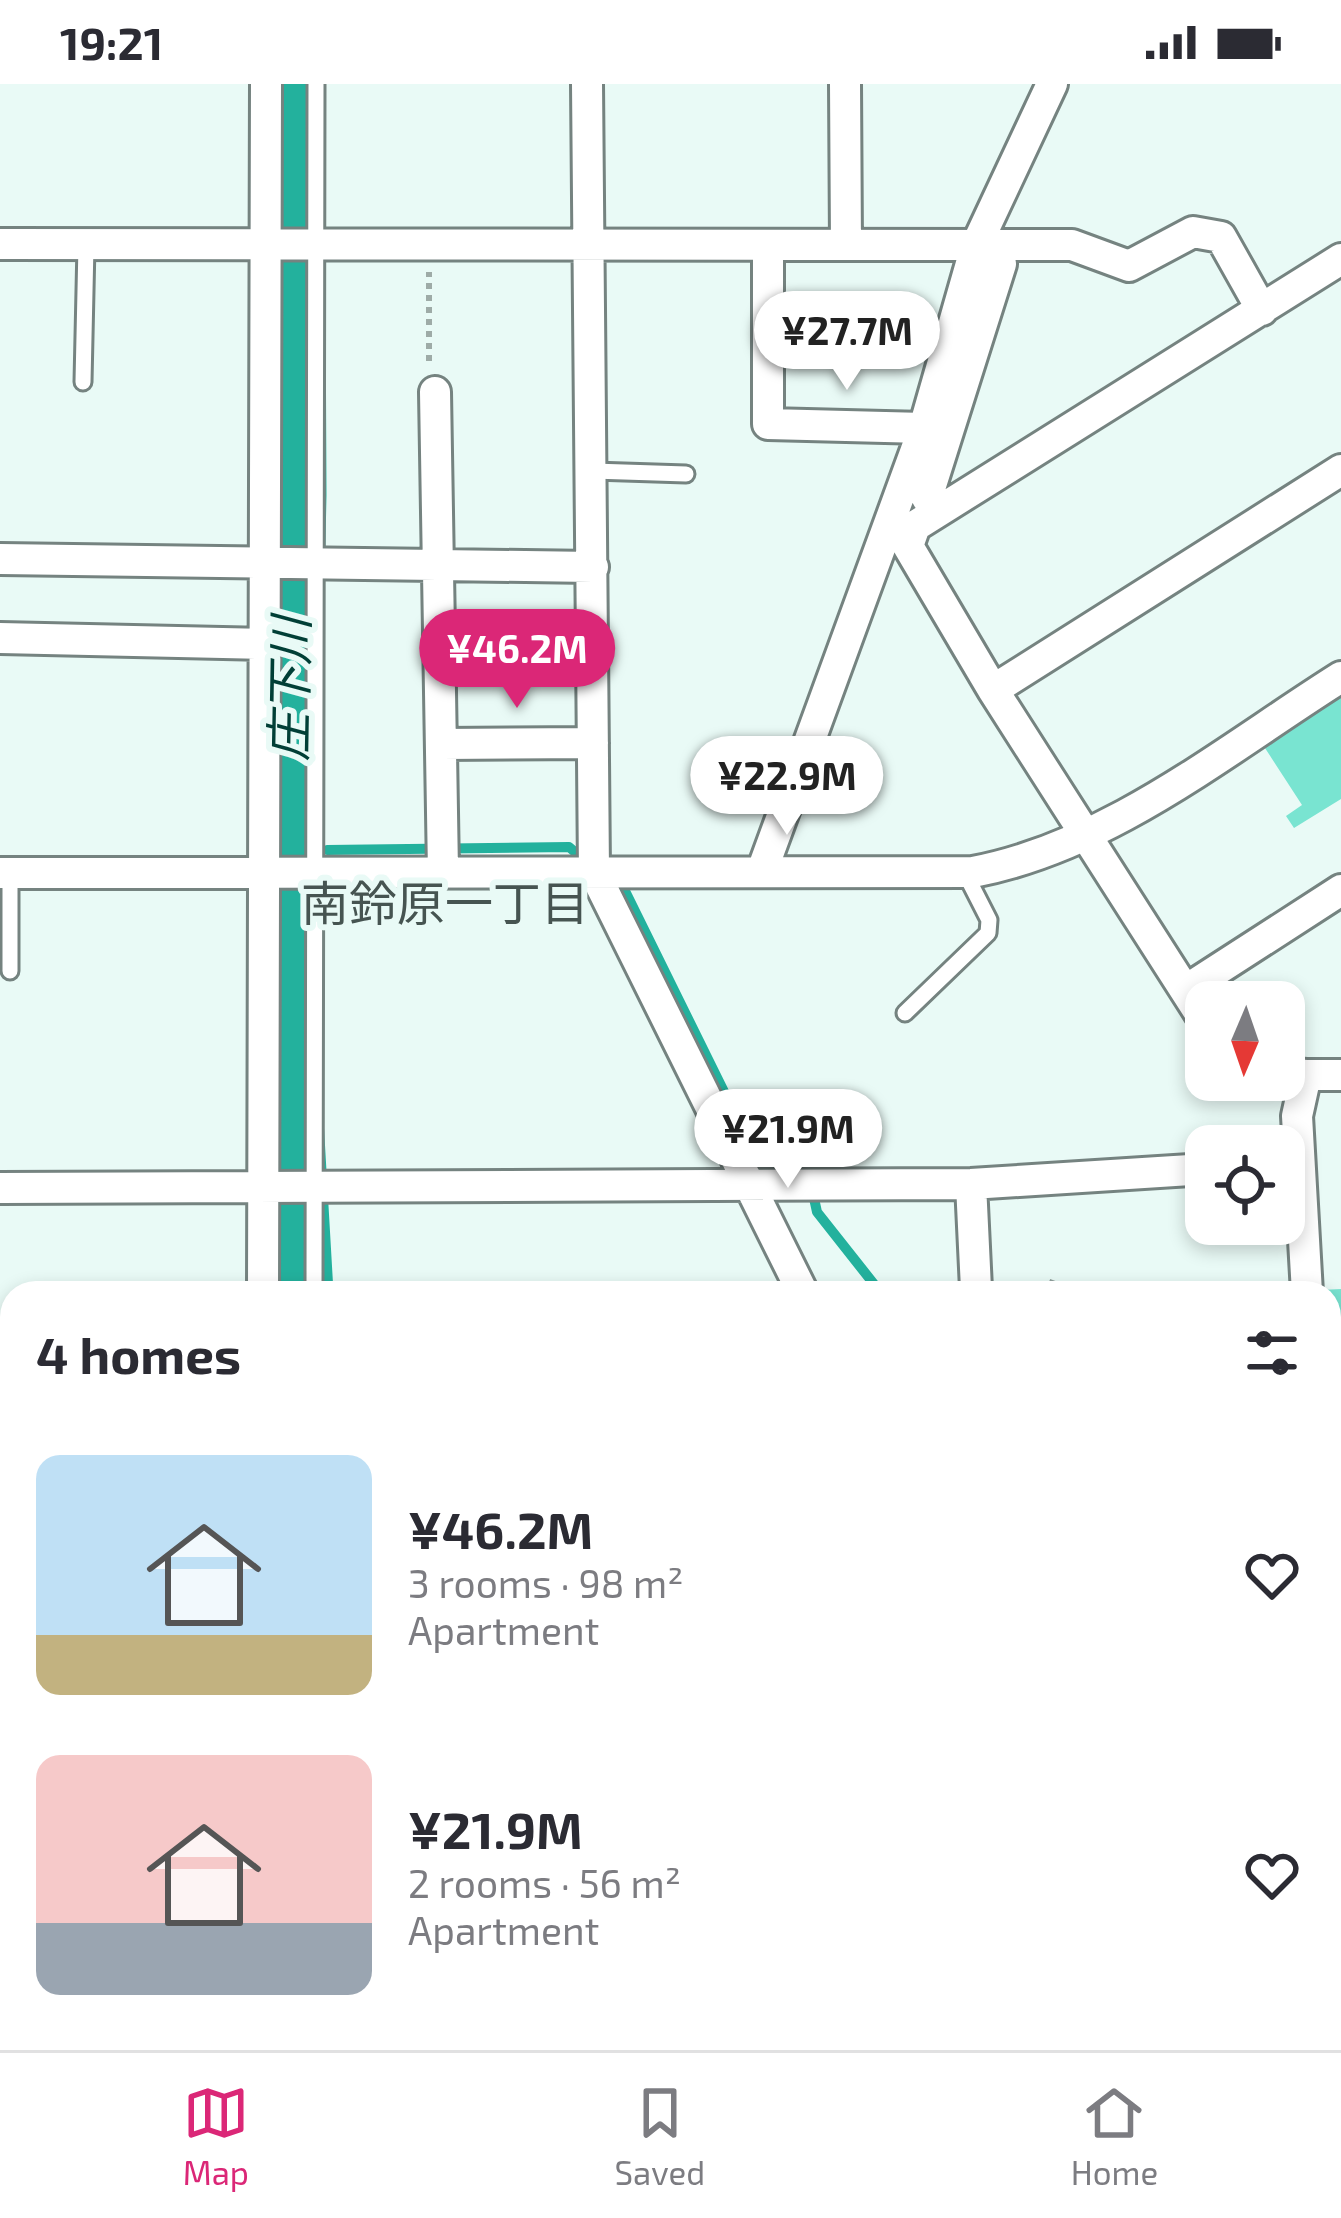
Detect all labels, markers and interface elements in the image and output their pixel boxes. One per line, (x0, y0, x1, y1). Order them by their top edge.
text: 19:21 (60, 15, 163, 69)
pin: ¥27.7M (749, 291, 945, 393)
text: ¥27.7M (781, 306, 913, 353)
pin: ¥46.2M (419, 609, 615, 711)
water label: 庄下川 (258, 611, 318, 761)
text: ¥46.2M (446, 624, 588, 671)
pin: ¥22.9M (689, 736, 885, 838)
text: ¥22.9M (717, 751, 857, 798)
district label: 南鈴原一丁目 (301, 873, 589, 931)
north arrow (1185, 981, 1305, 1101)
map controls (1185, 981, 1305, 1245)
pin: ¥21.9M (690, 1089, 886, 1191)
text: ¥21.9M (721, 1104, 855, 1151)
button: locate (1185, 1125, 1305, 1245)
icon: filters (1239, 1320, 1305, 1386)
text: 4 homes (36, 1323, 241, 1384)
text: ¥46.2M (408, 1498, 593, 1559)
icon: home (132, 1503, 276, 1647)
icon: heart (1239, 1542, 1305, 1608)
text: 3 rooms · 98 m² (408, 1559, 683, 1606)
text: Apartment (408, 1606, 599, 1653)
text: ¥21.9M (408, 1798, 583, 1859)
icon: home (132, 1803, 276, 1947)
icon: heart (1239, 1842, 1305, 1908)
text: 2 rooms · 56 m² (408, 1859, 681, 1906)
text: Apartment (408, 1906, 599, 1953)
tab: Map (183, 2080, 249, 2192)
tab: Saved (615, 2080, 705, 2192)
tab: Home (1071, 2080, 1158, 2192)

